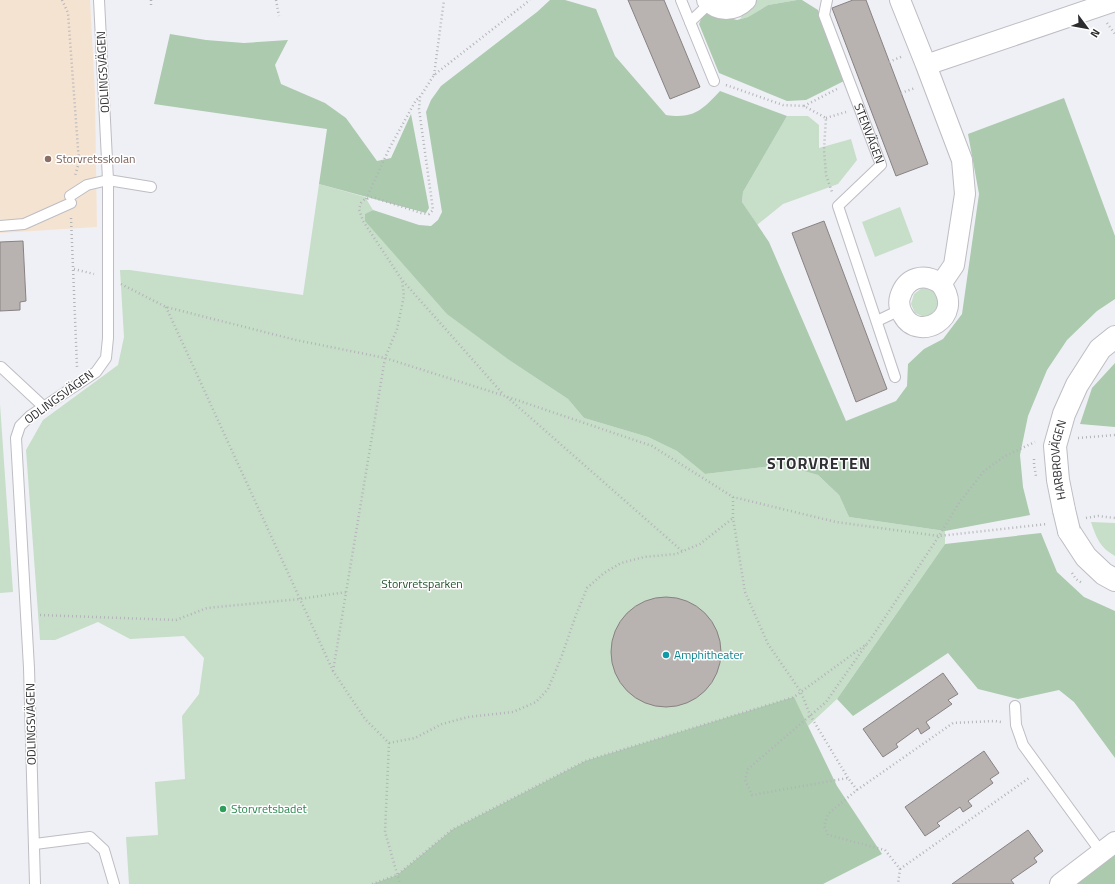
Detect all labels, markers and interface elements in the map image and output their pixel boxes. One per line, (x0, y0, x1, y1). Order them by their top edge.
north arrow (1067, 8, 1107, 48)
text: N (1087, 26, 1104, 41)
street label: ODLINGSVÄGEN (91, 31, 114, 113)
street label: STENVÄGEN (849, 100, 890, 166)
place label: Storvretsskolan (56, 149, 135, 168)
marker: Storvretsskolan (43, 154, 53, 164)
street label: ODLINGSVÄGEN (20, 365, 97, 428)
street label: HARBROVÄGEN (1045, 417, 1071, 502)
district label: STORVRETEN (767, 451, 871, 475)
park label: Storvretsparken (381, 574, 463, 593)
place label: Amphitheater (674, 645, 744, 664)
marker: Amphitheater (661, 650, 671, 660)
street label: ODLINGSVÄGEN (20, 683, 41, 765)
place label: Storvretsbadet (231, 799, 307, 818)
marker: Storvretsbadet (218, 804, 228, 814)

